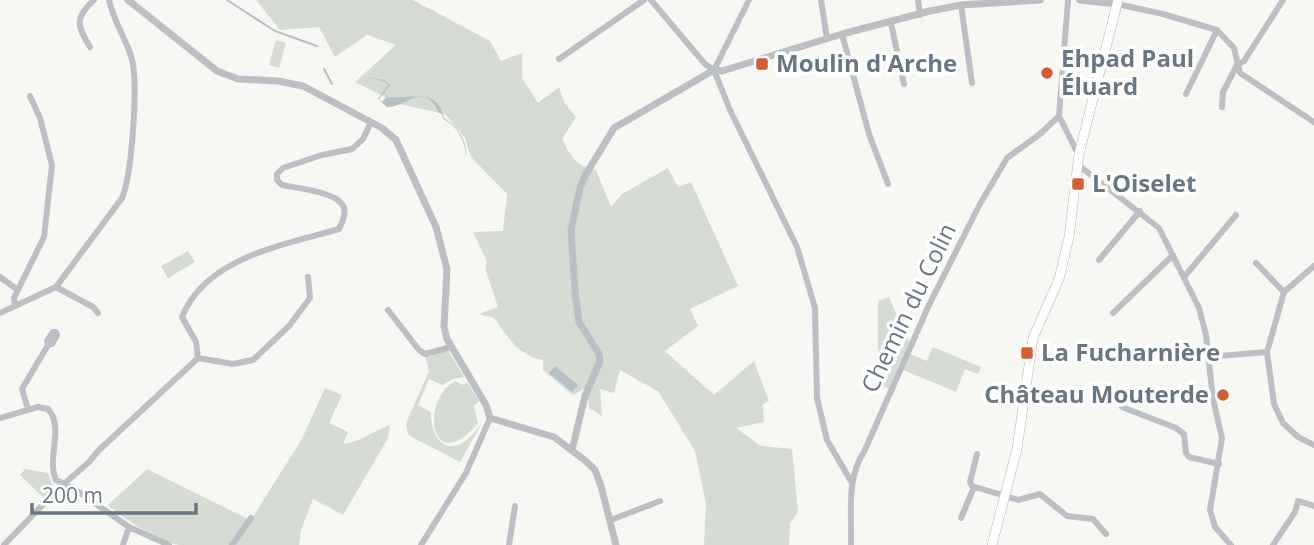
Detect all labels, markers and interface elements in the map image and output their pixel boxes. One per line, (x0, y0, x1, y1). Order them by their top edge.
place label: Ehpad Paul Éluard (1061, 41, 1194, 102)
place label: Moulin d'Arche (776, 46, 957, 79)
marker: Moulin d'Arche (754, 56, 770, 72)
marker: Ehpad Paul Éluard (1039, 65, 1055, 81)
place label: L'Oiselet (1092, 166, 1196, 199)
marker: L'Oiselet (1070, 176, 1086, 192)
street label: Chemin du Colin (852, 217, 963, 398)
place label: La Fucharnière (1041, 335, 1220, 368)
marker: La Fucharnière (1019, 345, 1035, 361)
place label: Château Mouterde (984, 377, 1209, 410)
marker: Château Mouterde (1215, 387, 1231, 403)
scale bar (32, 472, 196, 516)
text: 200 m (42, 481, 103, 509)

